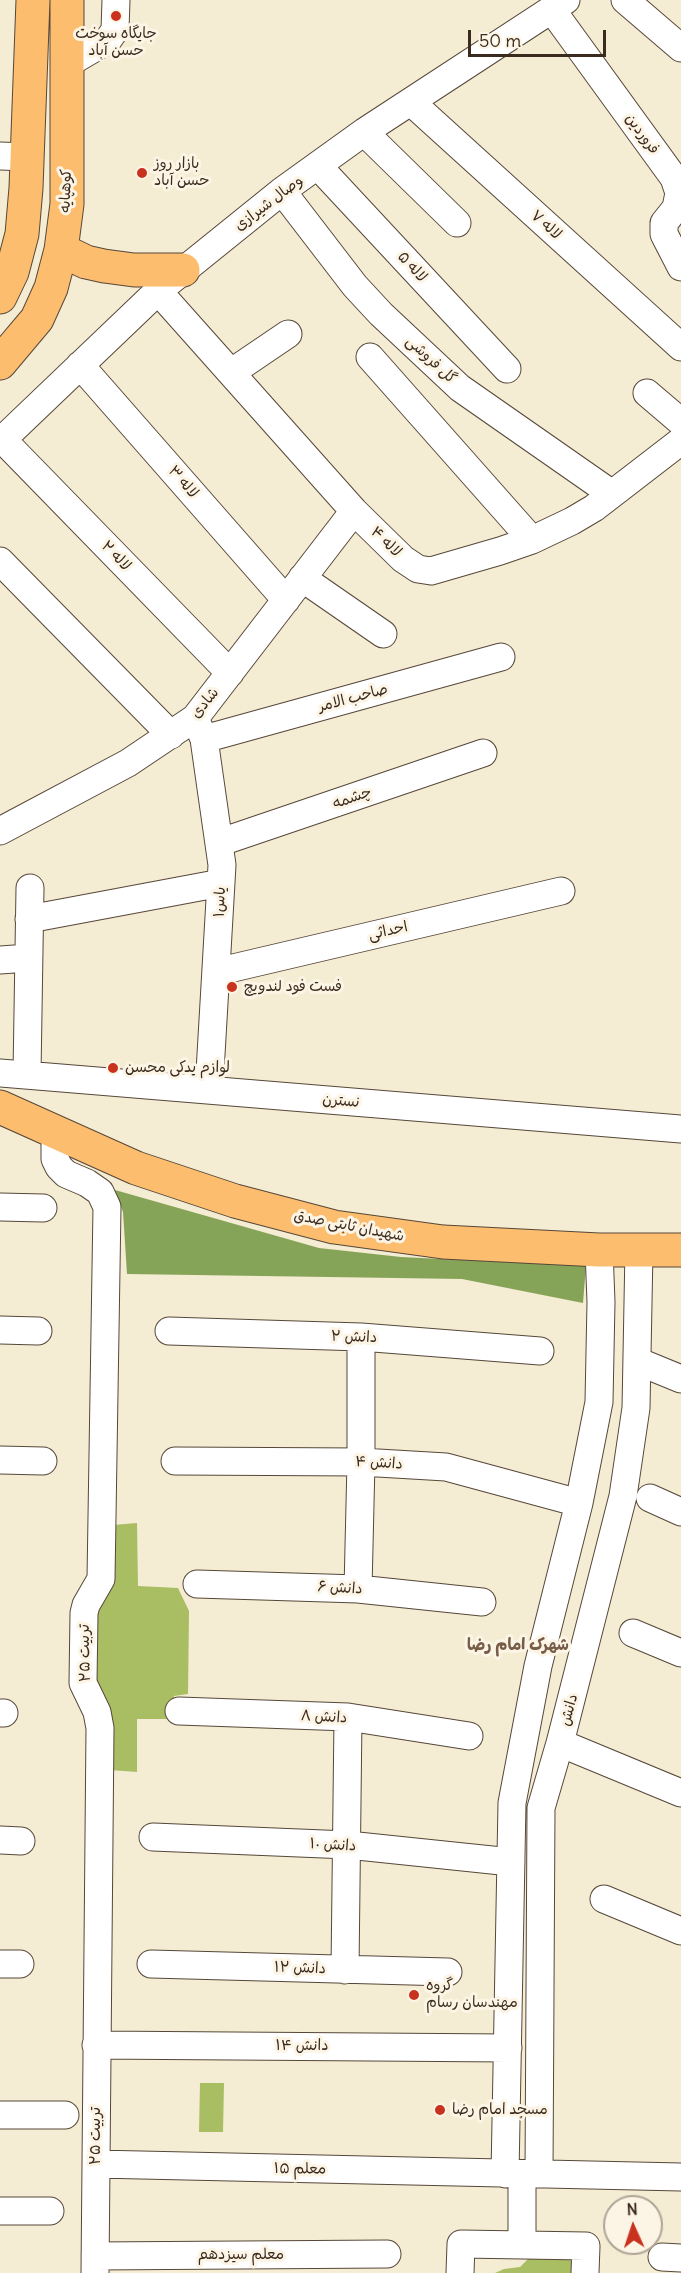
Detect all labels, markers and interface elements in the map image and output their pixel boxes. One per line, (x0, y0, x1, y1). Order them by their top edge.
marker: جایگاه سوخت حسن آباد (109, 9, 123, 23)
scale bar (471, 18, 609, 56)
place label: جایگاه سوخت حسن آباد (75, 25, 157, 60)
text: 50 m (479, 29, 521, 52)
street label: فروردین (621, 110, 663, 158)
place label: بازار روز حسن آباد (154, 155, 209, 190)
marker: بازار روز حسن آباد (135, 166, 149, 180)
street label: کوهپایه (56, 169, 76, 213)
street label: وصال شیرازی (231, 171, 307, 235)
street label: لاله ۷ (527, 207, 565, 243)
street label: لاله ۵ (393, 248, 431, 286)
street label: گل فروشی (402, 332, 460, 388)
street label: لاله ۳ (164, 462, 202, 502)
street label: لاله ۴ (367, 523, 405, 561)
street label: لاله ۲ (97, 537, 135, 575)
street label: صاحب الامر (316, 680, 390, 716)
street label: شادی (187, 684, 223, 722)
street label: چشمه (330, 783, 374, 813)
street label: یاس۱ (210, 886, 230, 918)
street label: احداثی (366, 918, 410, 944)
place label: فست فود لندویچ (244, 978, 342, 996)
marker: فست فود لندویچ (225, 980, 239, 994)
place label: لوازم یدکی محسن (125, 1059, 230, 1077)
marker: لوازم یدکی محسن (106, 1061, 120, 1075)
street label: نسترن (322, 1090, 360, 1112)
street label: شهیدان ثابتی صدق (292, 1206, 406, 1246)
street label: دانش ۲ (331, 1327, 377, 1347)
street label: دانش ۴ (355, 1453, 403, 1473)
street label: دانش ۶ (317, 1578, 363, 1598)
street label: تربیت ۲۵ (75, 1624, 95, 1682)
district label: شهرک امام رضا (467, 1635, 569, 1655)
street label: دانش (556, 1692, 582, 1728)
street label: دانش ۸ (300, 1707, 348, 1727)
street label: دانش ۱۰ (309, 1835, 357, 1855)
street label: دانش ۱۲ (274, 1958, 326, 1978)
place label: گروه مهندسان رسام (426, 1977, 518, 2012)
marker: گروه مهندسان رسام (407, 1988, 421, 2002)
street label: دانش ۱۴ (276, 2037, 328, 2055)
place label: مسجد امام رضا (452, 2101, 548, 2119)
marker: مسجد امام رضا (433, 2103, 447, 2117)
street label: تربیت ۲۵ (87, 2107, 105, 2165)
street label: معلم ۱۵ (274, 2160, 326, 2178)
north arrow (603, 2195, 663, 2255)
text: N (626, 2199, 638, 2219)
street label: معلم سیزدهم (198, 2246, 284, 2264)

